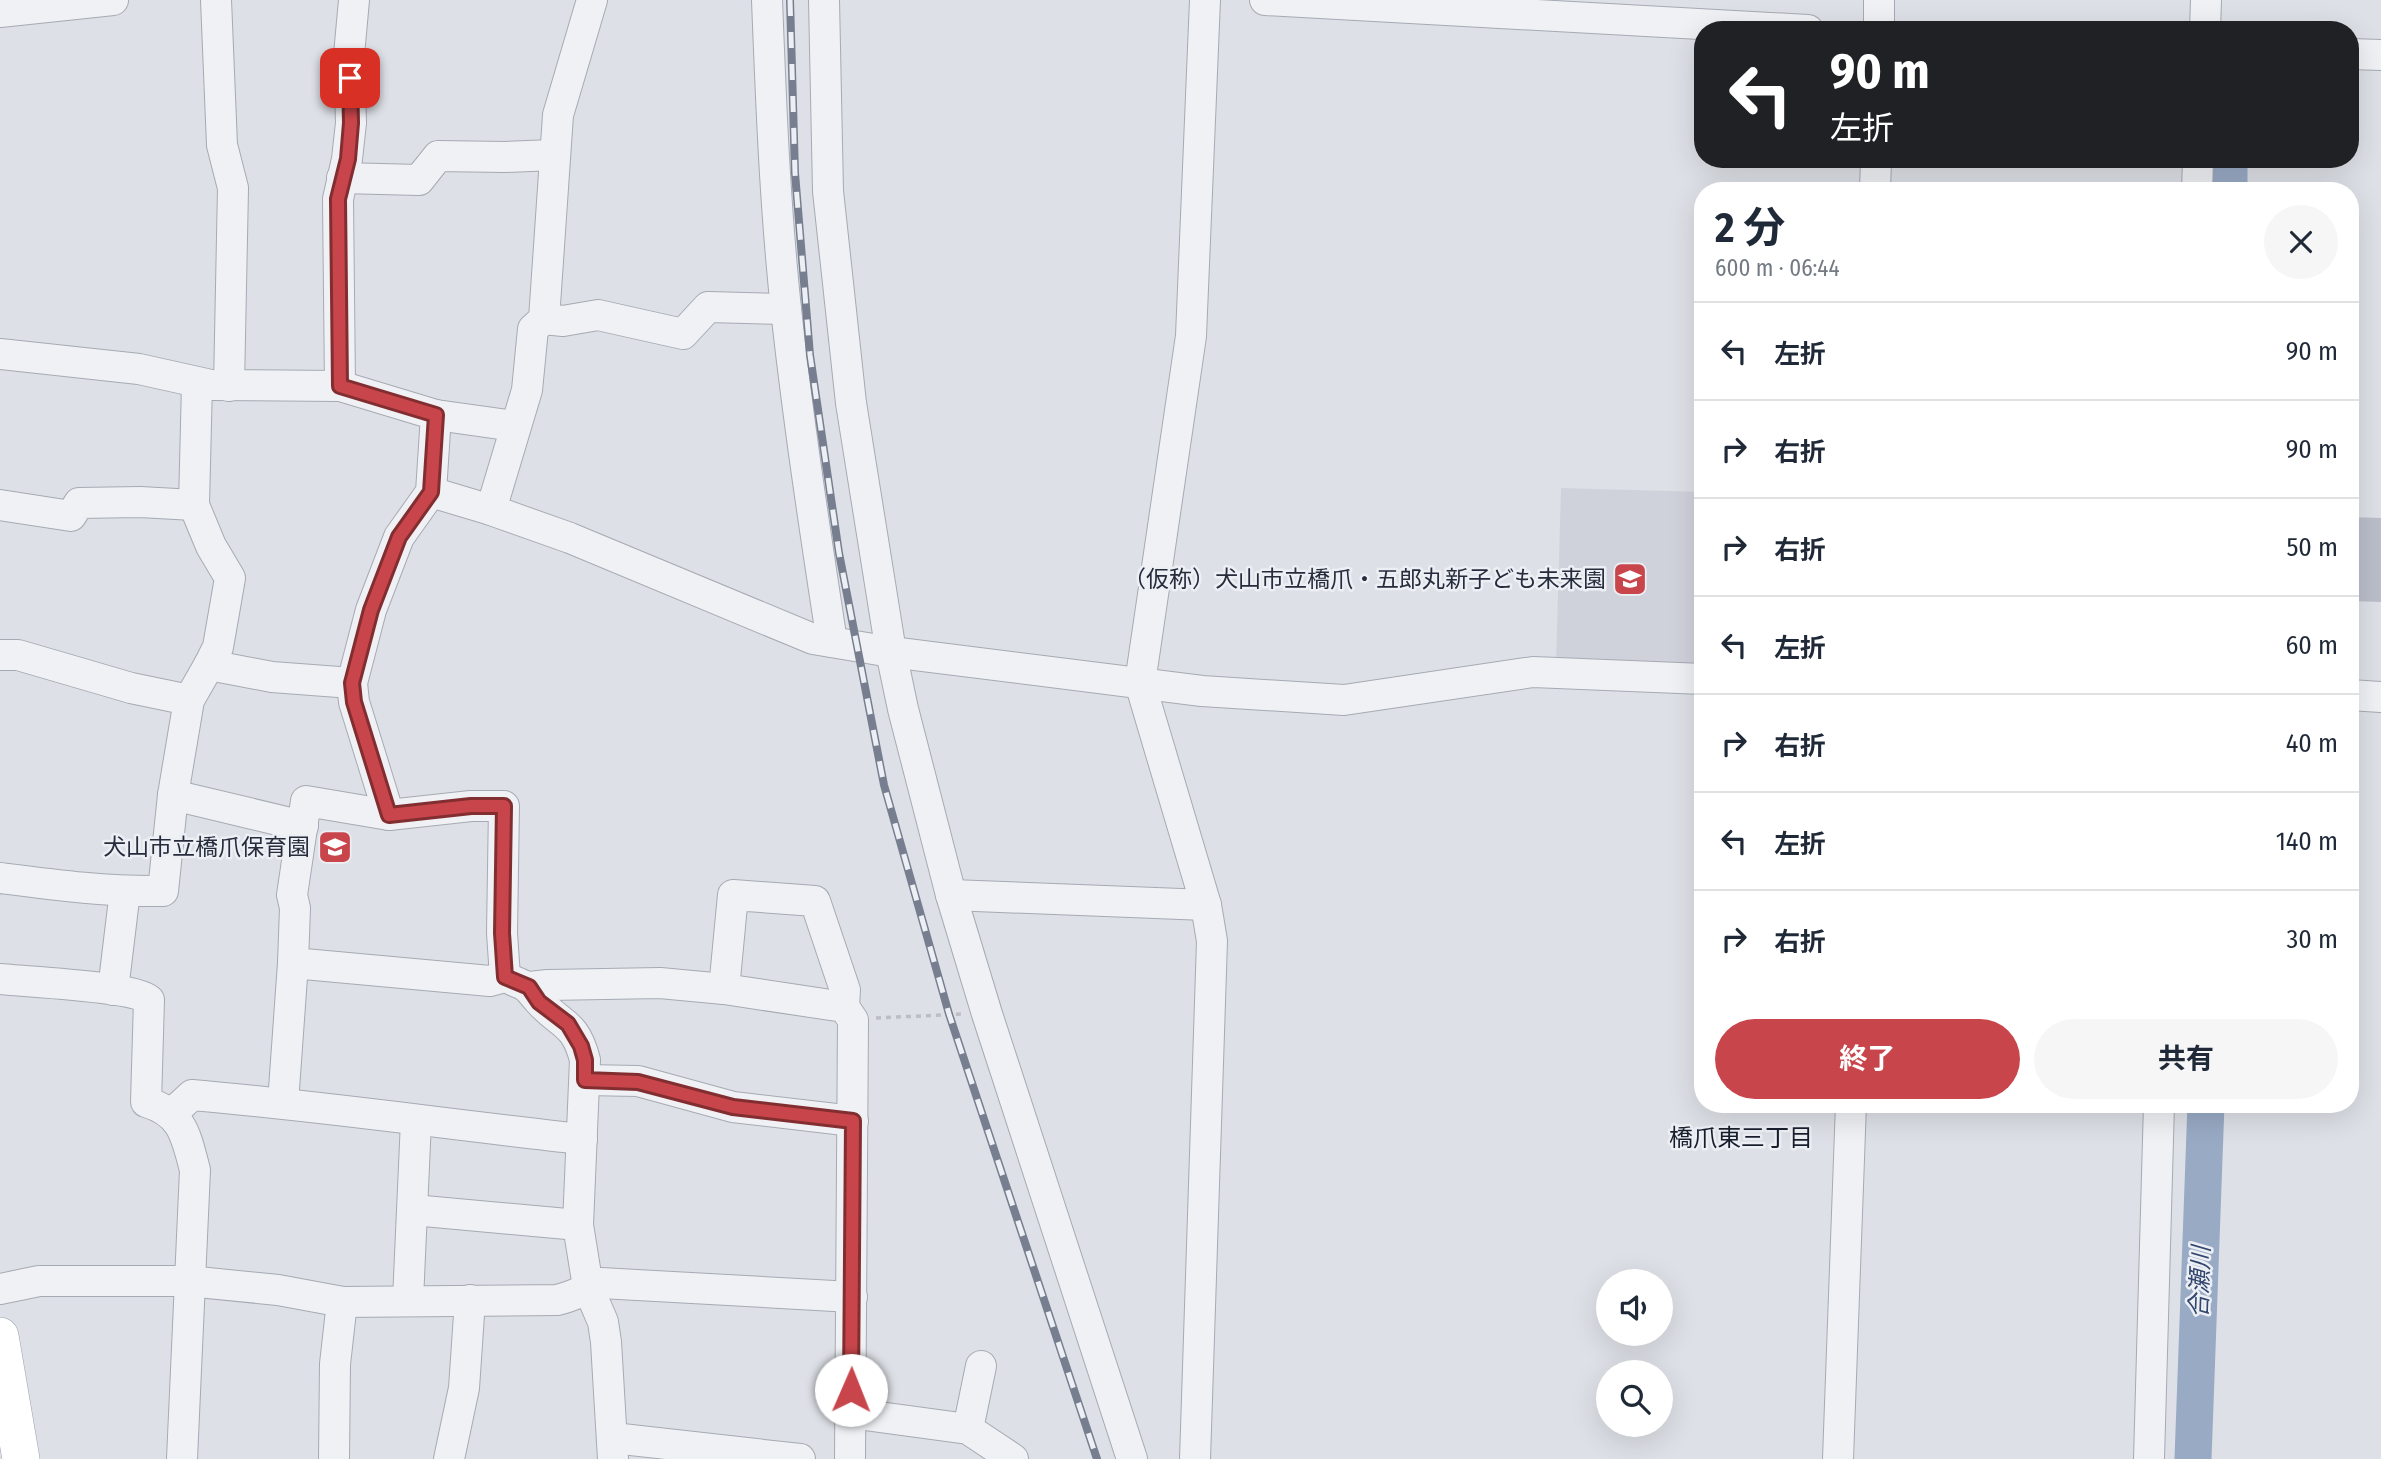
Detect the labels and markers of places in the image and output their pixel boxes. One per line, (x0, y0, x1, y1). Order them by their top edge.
pin (320, 48, 380, 108)
school or university icon: （仮称）犬山市立橋爪・五郎丸新子ども未来園 (1611, 560, 1649, 598)
place label: （仮称）犬山市立橋爪・五郎丸新子ども未来園 (1123, 565, 1606, 593)
school or university icon: 犬山市立橋爪保育園 (316, 828, 354, 866)
place label: 犬山市立橋爪保育園 (103, 833, 310, 861)

